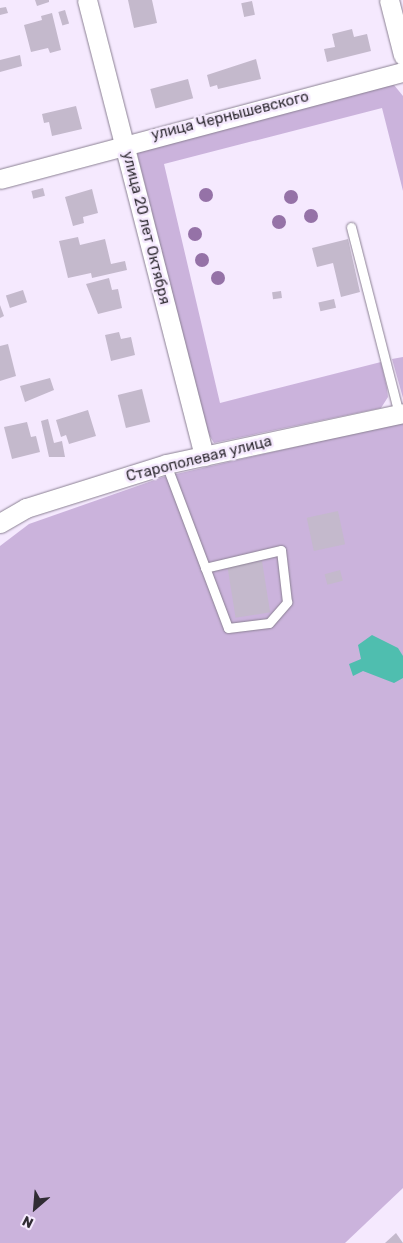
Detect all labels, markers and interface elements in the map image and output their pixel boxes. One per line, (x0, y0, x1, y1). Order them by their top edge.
street label: улица Чернышевского (149, 88, 311, 144)
street label: улица 20 лет Октября (118, 150, 174, 306)
street label: Старополевая улица (124, 432, 274, 486)
north arrow (10, 1183, 60, 1233)
text: N (20, 1212, 36, 1232)

